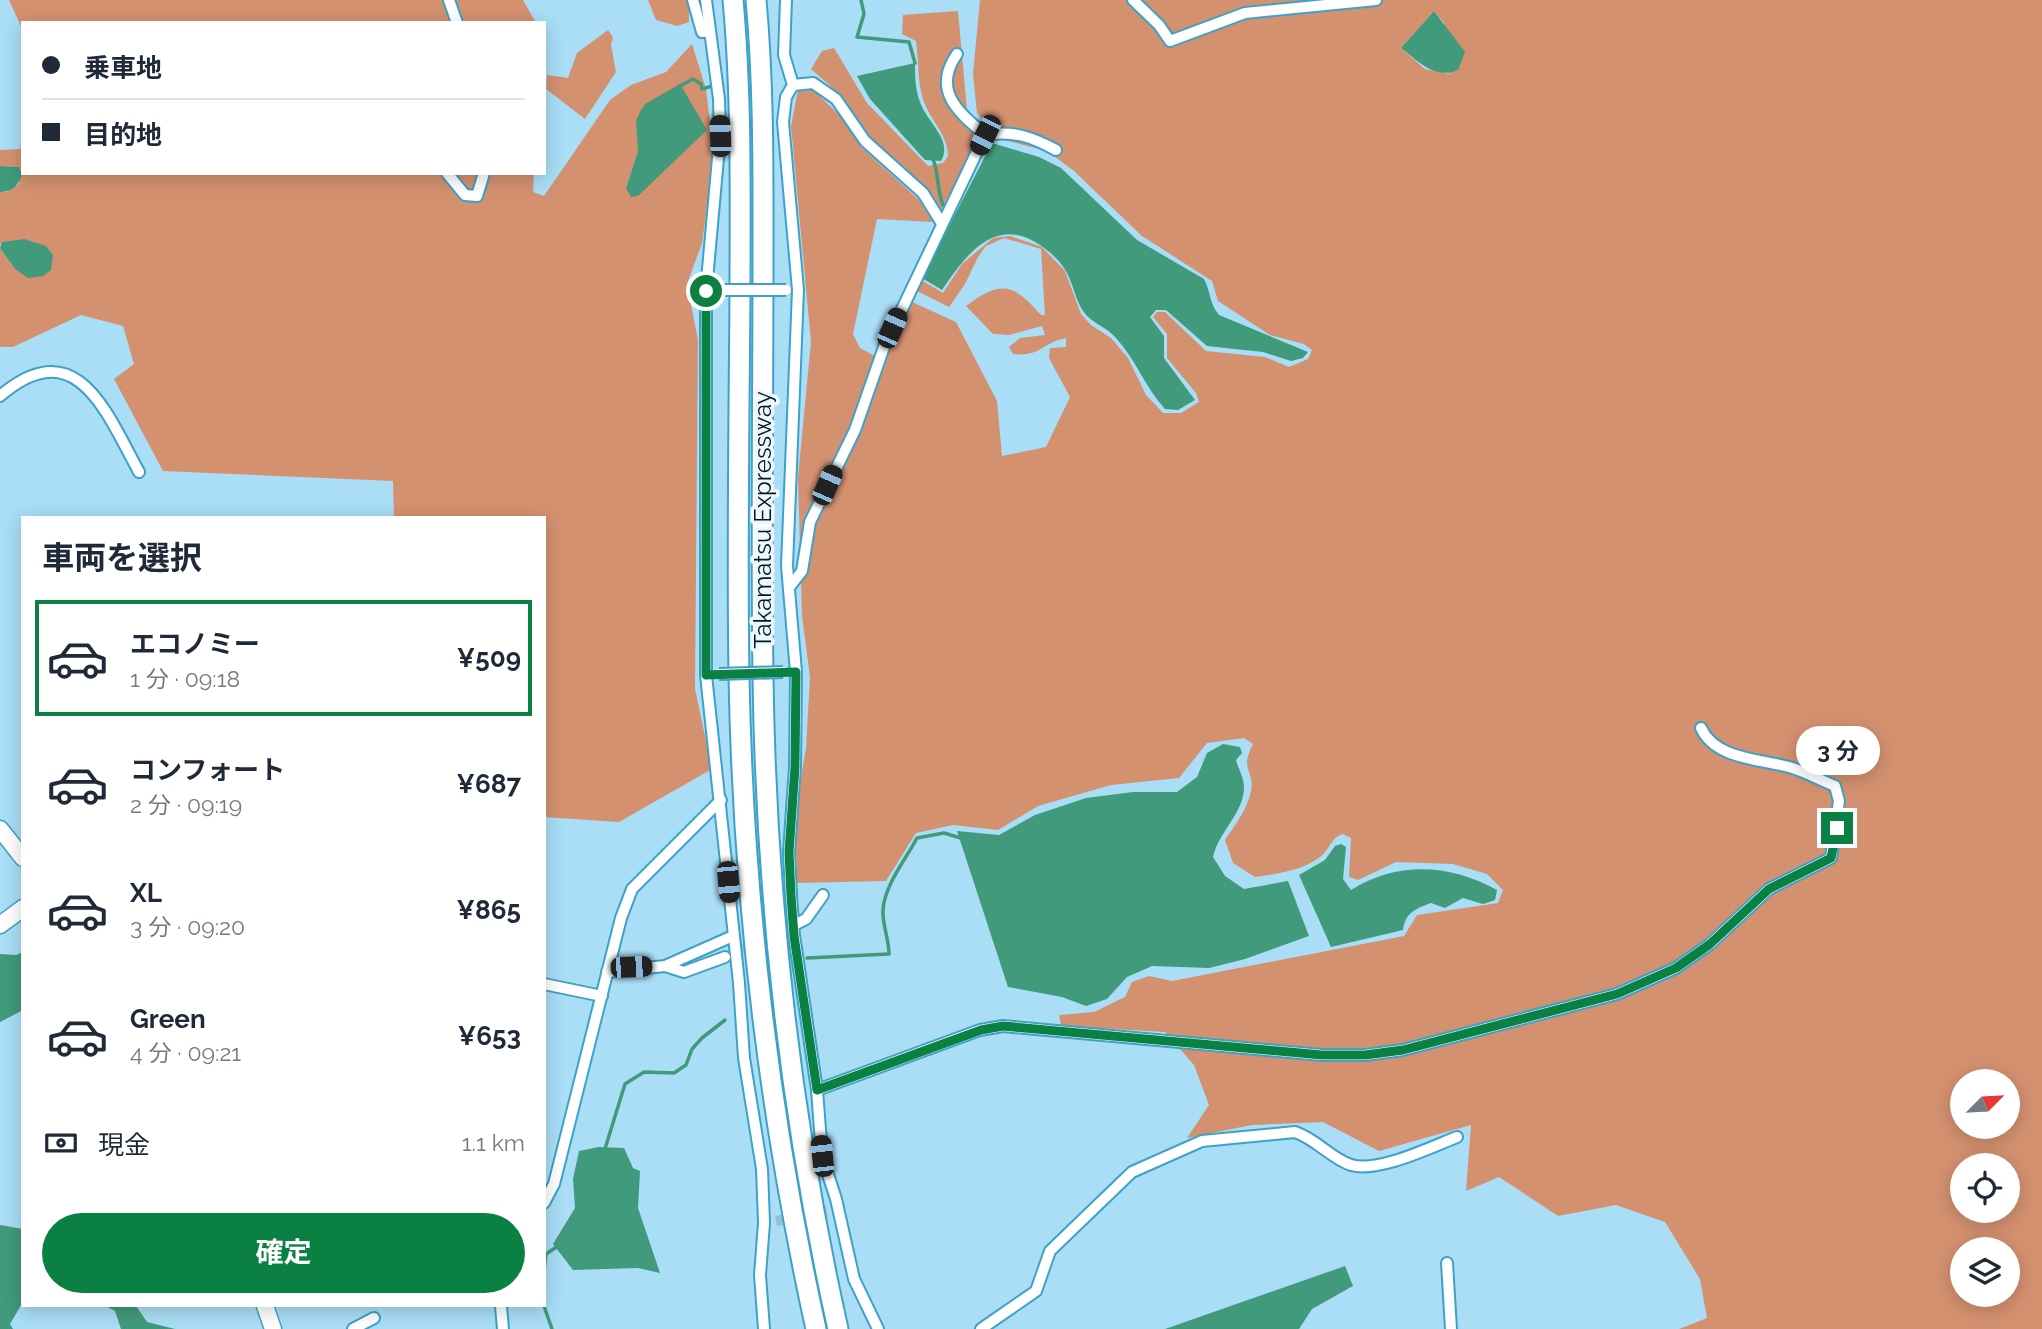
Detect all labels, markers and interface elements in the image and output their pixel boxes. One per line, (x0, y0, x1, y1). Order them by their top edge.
text: 乗車地 (84, 53, 162, 83)
car (967, 112, 1004, 158)
car (709, 115, 732, 157)
text: 目的地 (84, 120, 162, 150)
route start (690, 275, 722, 307)
car (874, 305, 911, 351)
street label: Takamatsu Expressway (748, 391, 777, 649)
car (809, 462, 846, 508)
text: 車両を選択 (42, 539, 202, 576)
icon: car (46, 627, 109, 690)
text: エコノミー (130, 629, 260, 659)
text: ¥509 (457, 643, 521, 673)
text: 1 分 · 09:18 (130, 665, 240, 692)
callout: 3 分 (1795, 726, 1879, 776)
text: 3 分 (1817, 737, 1859, 764)
icon: car (46, 753, 109, 816)
text: コンフォート (130, 755, 285, 785)
text: ¥687 (456, 769, 521, 799)
text: 2 分 · 09:19 (130, 791, 242, 818)
route end (1821, 812, 1853, 844)
car (716, 860, 741, 904)
text: XL (130, 878, 162, 908)
icon: car (46, 879, 109, 942)
text: ¥865 (457, 895, 521, 925)
text: 3 分 · 09:20 (130, 913, 245, 940)
car (610, 956, 653, 978)
text: Green (130, 1004, 206, 1034)
icon: car (46, 1005, 109, 1068)
text: ¥653 (458, 1021, 521, 1051)
text: 4 分 · 09:21 (130, 1039, 241, 1066)
north arrow (1950, 1069, 2020, 1139)
map controls (1950, 1069, 2020, 1307)
icon: cash (42, 1124, 80, 1162)
text: 1.1 km (462, 1129, 525, 1156)
text: 現金 (98, 1130, 150, 1160)
car (810, 1134, 835, 1178)
button: locate (1950, 1153, 2020, 1223)
button: 確定 (42, 1213, 525, 1293)
button: layers (1950, 1237, 2020, 1307)

